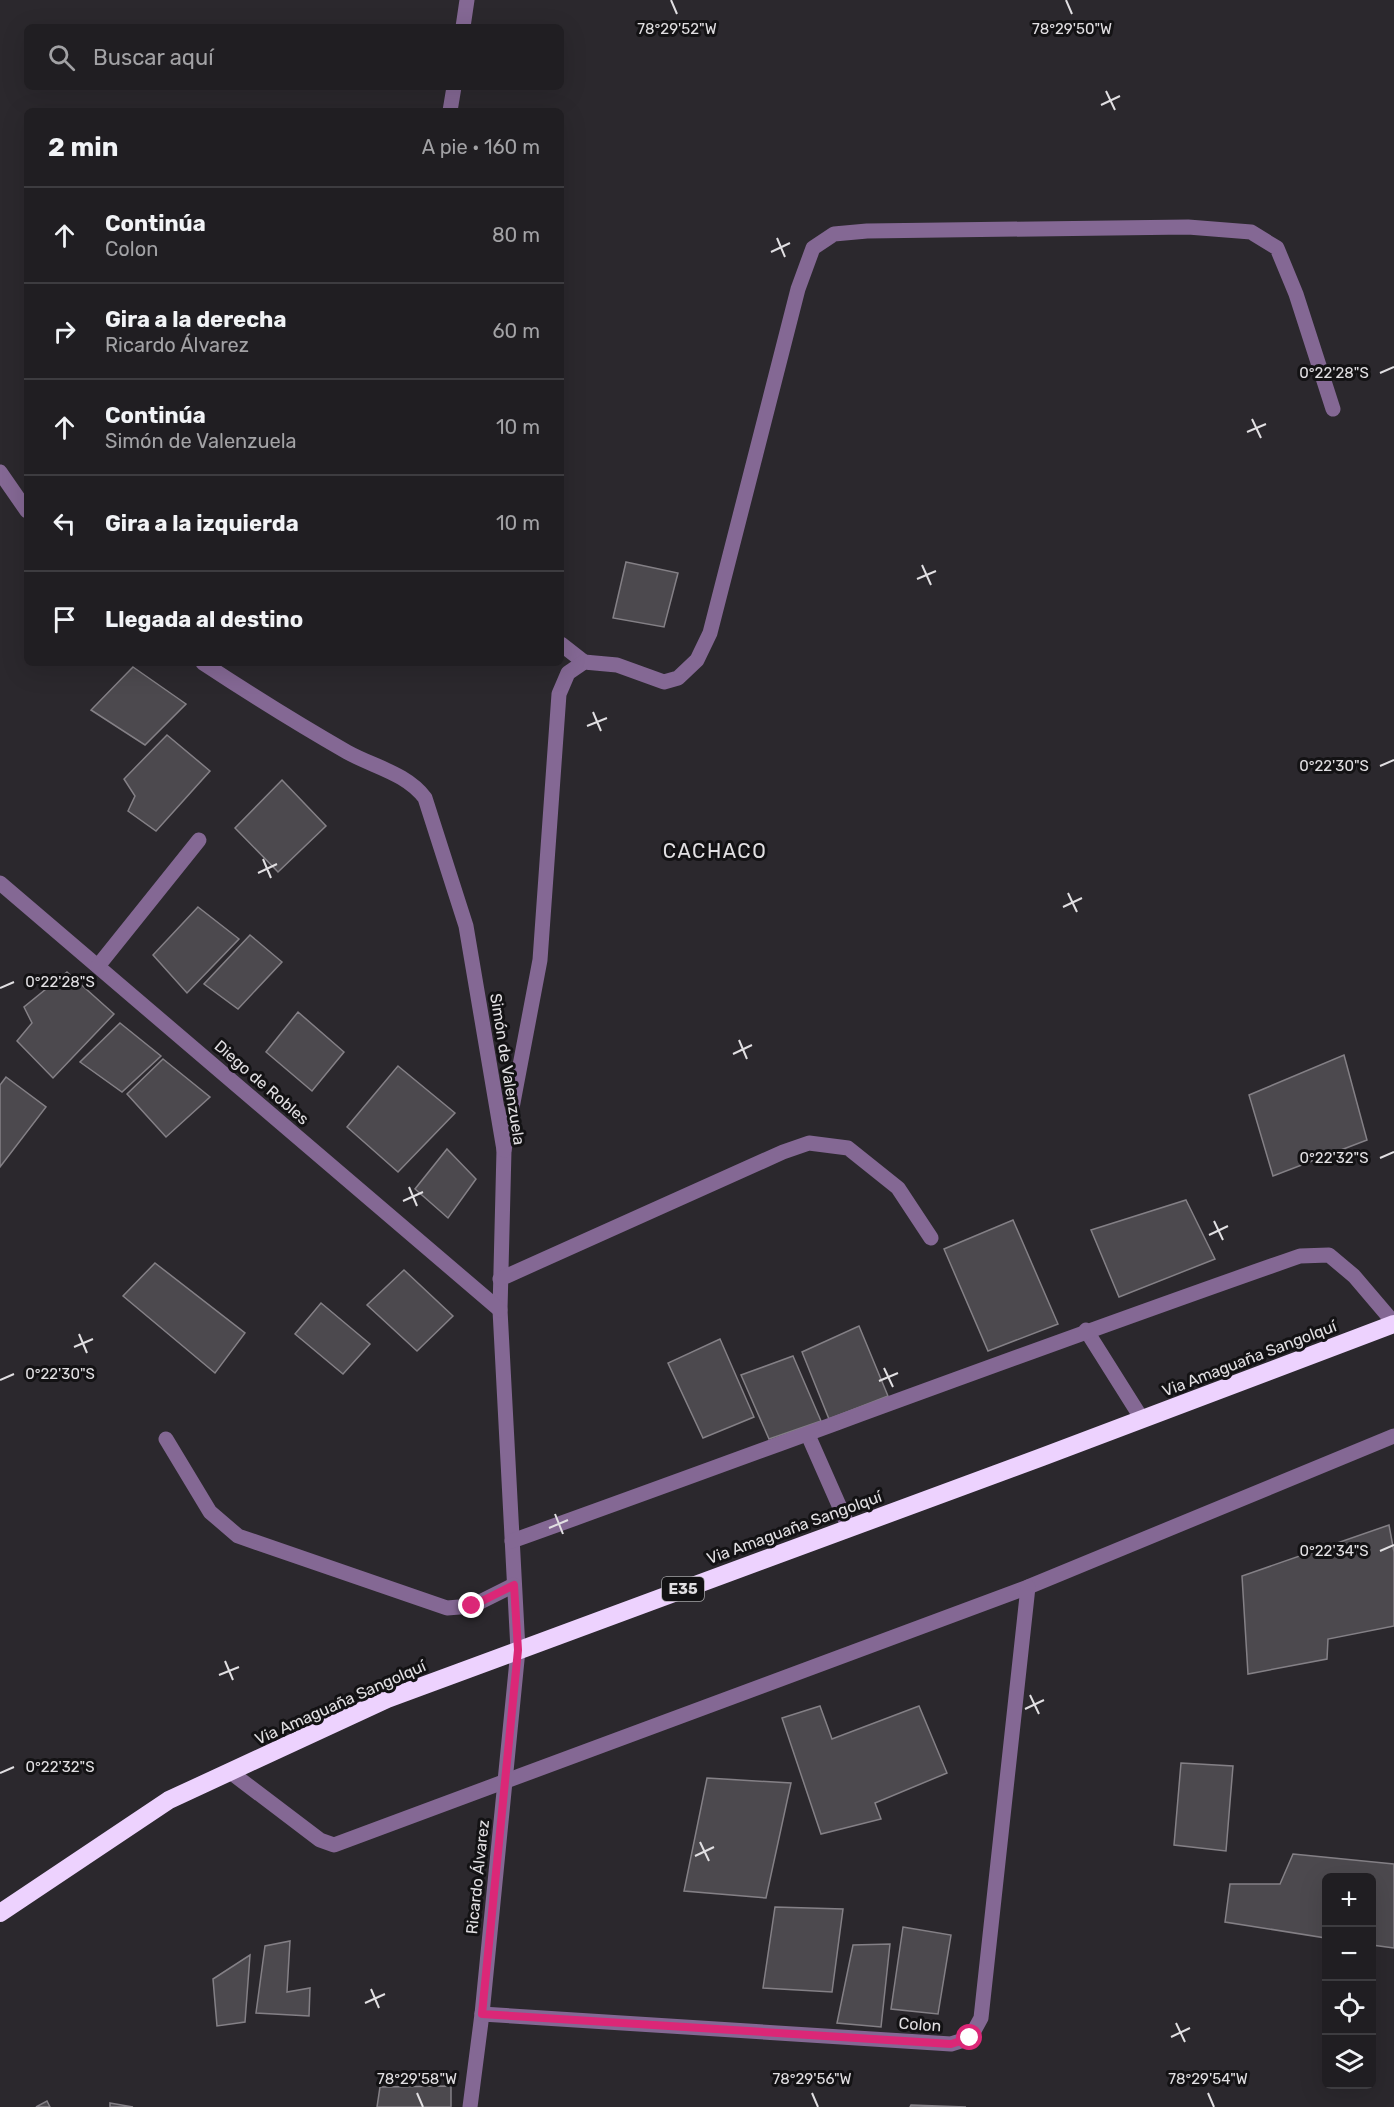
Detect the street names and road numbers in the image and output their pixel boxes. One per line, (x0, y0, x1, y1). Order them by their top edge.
street label: Simón de Valenzuela (486, 992, 529, 1146)
street label: Diego de Robles (211, 1036, 313, 1129)
street label: Via Amaguaña Sangolquí (1159, 1316, 1340, 1400)
street label: Via Amaguaña Sangolquí (704, 1487, 885, 1568)
road number: E35 (662, 1577, 704, 1601)
street label: Via Amaguaña Sangolquí (252, 1656, 430, 1749)
street label: Ricardo Álvarez (462, 1819, 493, 1935)
street label: Colon (898, 2014, 942, 2035)

